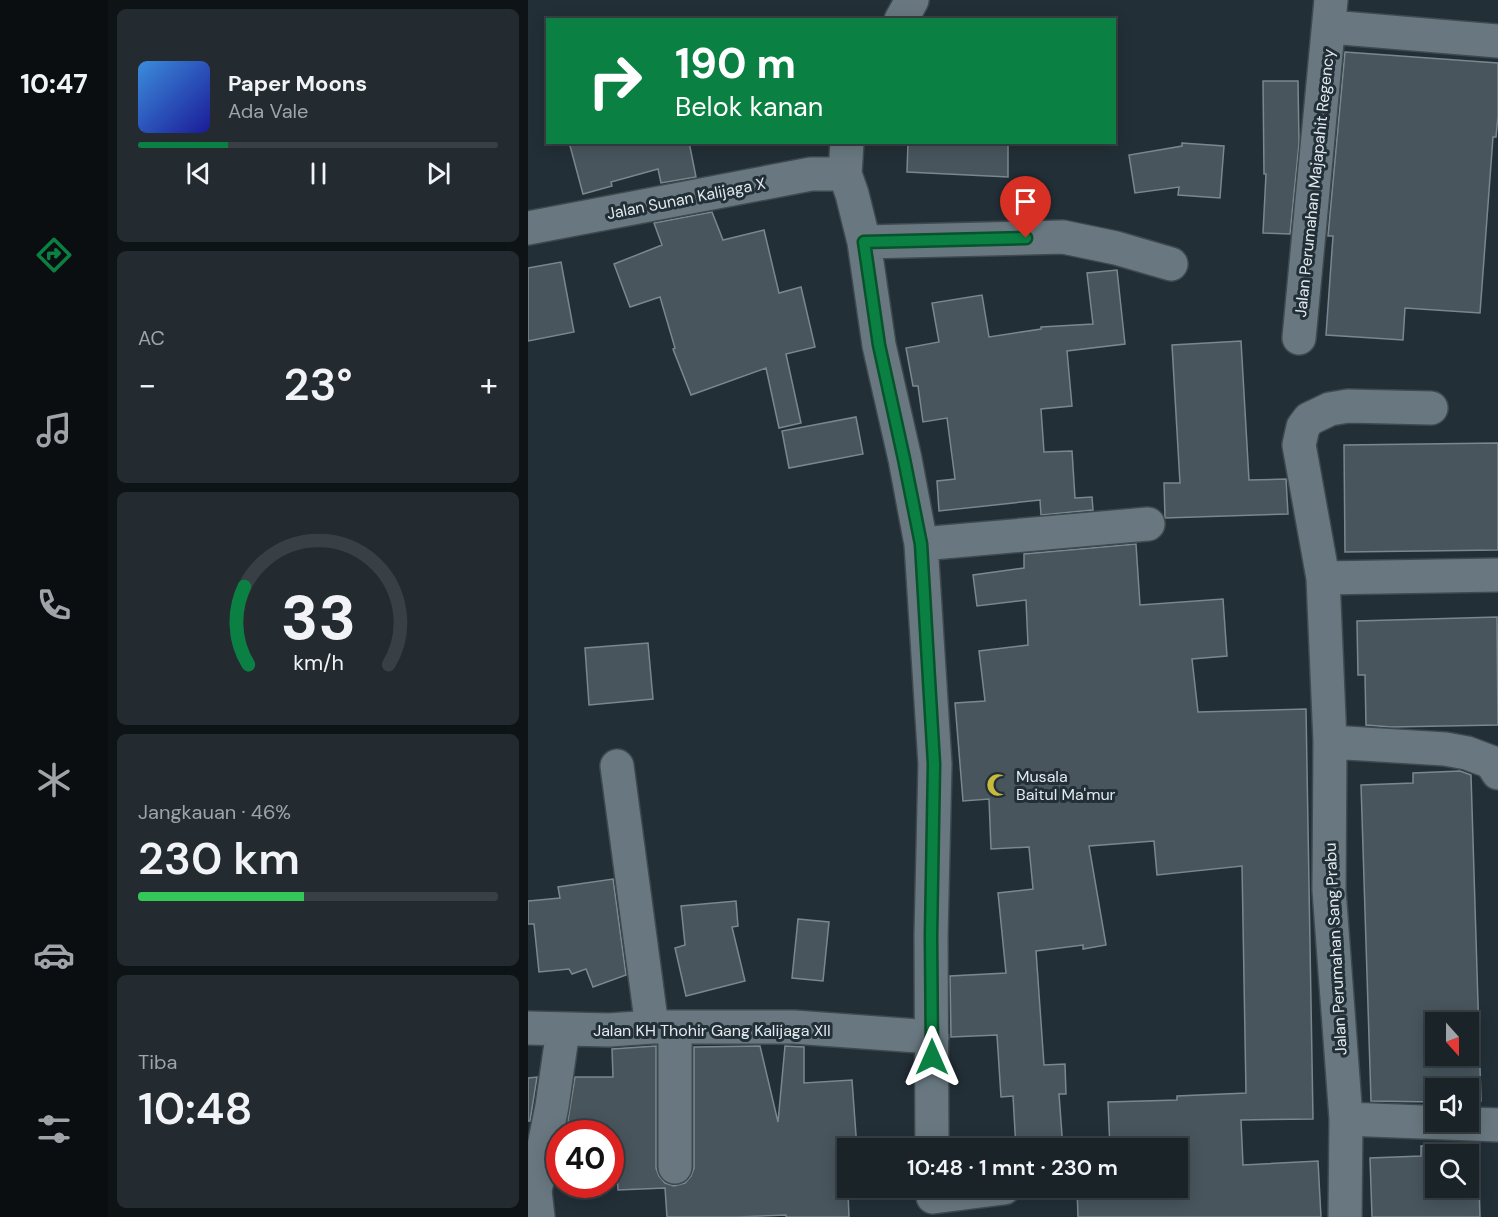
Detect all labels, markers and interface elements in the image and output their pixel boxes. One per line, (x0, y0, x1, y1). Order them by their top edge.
text: 190 m (675, 36, 796, 91)
icon: right (576, 42, 654, 120)
street label: Jalan Perumahan Majapahit Regency (1290, 48, 1339, 318)
text: 10:47 (20, 66, 88, 101)
text: Paper Moons (228, 69, 367, 98)
text: Belok kanan (675, 89, 823, 124)
text: Ada Vale (228, 98, 308, 124)
icon: previous (182, 157, 215, 190)
icon: pause (302, 157, 335, 190)
icon: next (422, 157, 455, 190)
street label: Jalan Sunan Kalijaga X (605, 173, 768, 224)
pin (1000, 176, 1051, 238)
icon: arrive (1009, 185, 1042, 218)
icon: directions (33, 234, 75, 276)
text: AC (138, 325, 165, 351)
text: 23° (284, 355, 353, 414)
text: − (138, 363, 156, 406)
text: + (480, 363, 498, 406)
icon: music (33, 409, 75, 451)
text: 33 (280, 578, 356, 659)
icon: phone (33, 584, 75, 626)
text: km/h (293, 650, 343, 678)
icon: climate (33, 759, 75, 801)
place label: Musala Baitul Ma'mur (1016, 766, 1116, 805)
mosque icon: Musala Baitul Ma'mur (985, 772, 1011, 798)
text: Jangkauan · 46% (138, 799, 291, 825)
text: 230 km (138, 829, 300, 888)
street label: Jalan Perumahan Sang Prabu (1319, 842, 1352, 1056)
icon: car (33, 934, 75, 976)
north arrow (1425, 1012, 1479, 1066)
map controls (1425, 1012, 1479, 1198)
street label: Jalan KH Thohir Gang Kalijaga XII (593, 1020, 831, 1041)
position arrow (900, 1025, 964, 1089)
text: Tiba (138, 1049, 177, 1075)
button: sound (1425, 1078, 1479, 1132)
text: 10:48 (138, 1079, 253, 1138)
icon: filters (33, 1108, 75, 1150)
speed limit sign: 40 (546, 1120, 624, 1198)
button: search (1425, 1144, 1479, 1198)
text: 10:48 · 1 mnt · 230 m (907, 1153, 1118, 1182)

